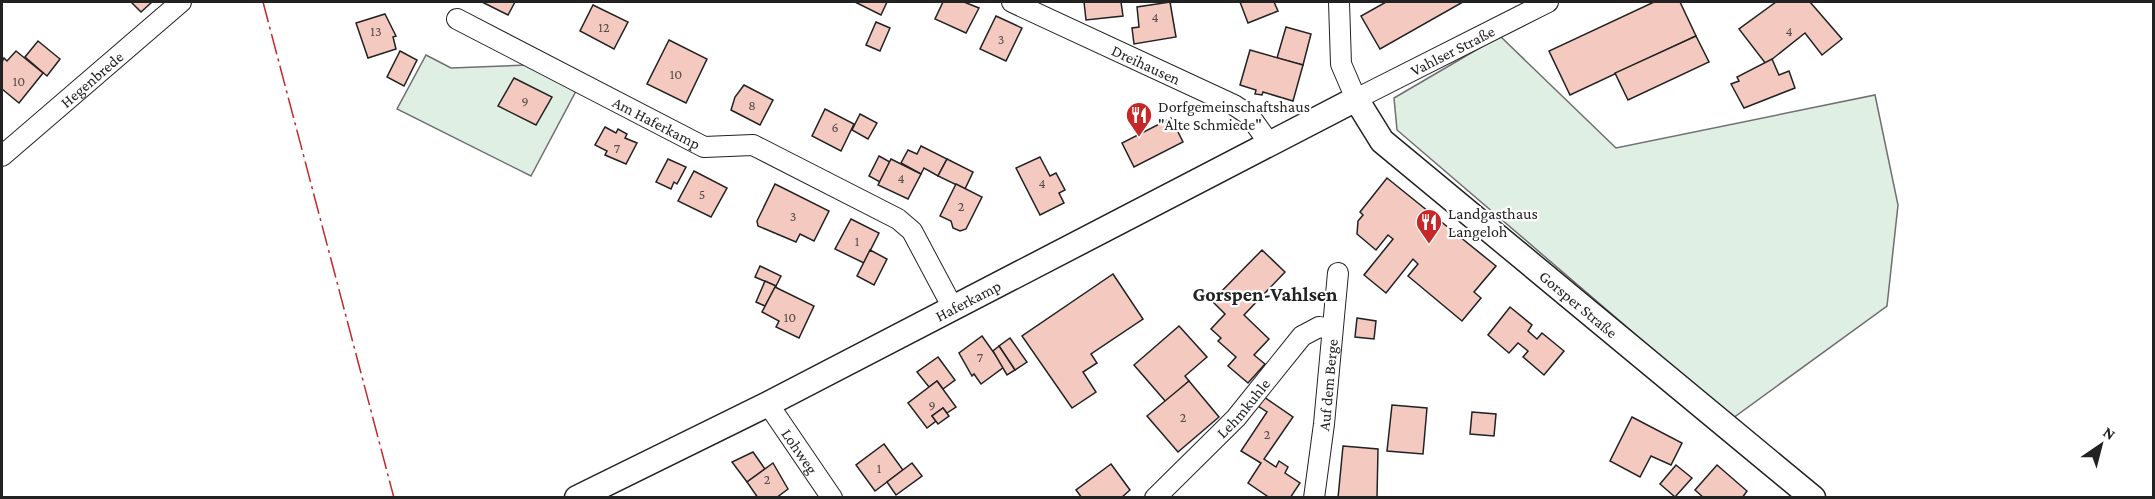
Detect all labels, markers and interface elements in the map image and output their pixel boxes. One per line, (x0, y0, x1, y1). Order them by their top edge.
house number: 4 (1151, 9, 1159, 25)
house number: 12 (598, 19, 610, 35)
street label: Vahlser Straße (1407, 22, 1497, 79)
house number: 13 (370, 23, 382, 39)
house number: 4 (1785, 23, 1793, 39)
house number: 3 (998, 31, 1004, 47)
street label: Dreihausen (1109, 41, 1184, 88)
street label: Hegenbrede (57, 48, 126, 111)
house number: 10 (670, 66, 682, 82)
house number: 10 (13, 73, 25, 89)
house number: 9 (521, 93, 529, 109)
street label: Am Haferkamp (610, 93, 703, 153)
house number: 8 (748, 97, 756, 113)
place label: Dorfgemeinschaftshaus "Alte Schmiede" (1158, 98, 1310, 133)
restaurant icon: Dorfgemeinschaftshaus "Alte Schmiede" (1124, 100, 1154, 138)
house number: 6 (831, 119, 839, 135)
house number: 7 (614, 140, 621, 156)
house number: 4 (897, 170, 905, 186)
house number: 4 (1038, 175, 1046, 191)
house number: 5 (699, 186, 705, 202)
house number: 2 (958, 198, 965, 214)
place label: Landgasthaus Langeloh (1448, 205, 1538, 241)
restaurant icon: Landgasthaus Langeloh (1414, 207, 1444, 245)
house number: 3 (790, 208, 796, 224)
house number: 1 (855, 233, 860, 249)
street label: Gorsper Straße (1536, 267, 1621, 341)
street label: Haferkamp (932, 276, 1004, 324)
district label: Gorspen-Vahlsen (1192, 283, 1338, 305)
house number: 10 (784, 309, 796, 325)
street label: Auf dem Berge (1315, 338, 1341, 432)
house number: 7 (977, 349, 984, 365)
street label: Lehmkuhle (1213, 375, 1273, 441)
house number: 9 (928, 397, 936, 413)
house number: 2 (1180, 409, 1187, 425)
north arrow (2071, 415, 2131, 475)
text: N (2100, 423, 2119, 443)
street label: Lohweg (779, 425, 822, 478)
house number: 2 (1264, 426, 1271, 442)
house number: 1 (877, 460, 882, 476)
house number: 2 (764, 471, 771, 487)

